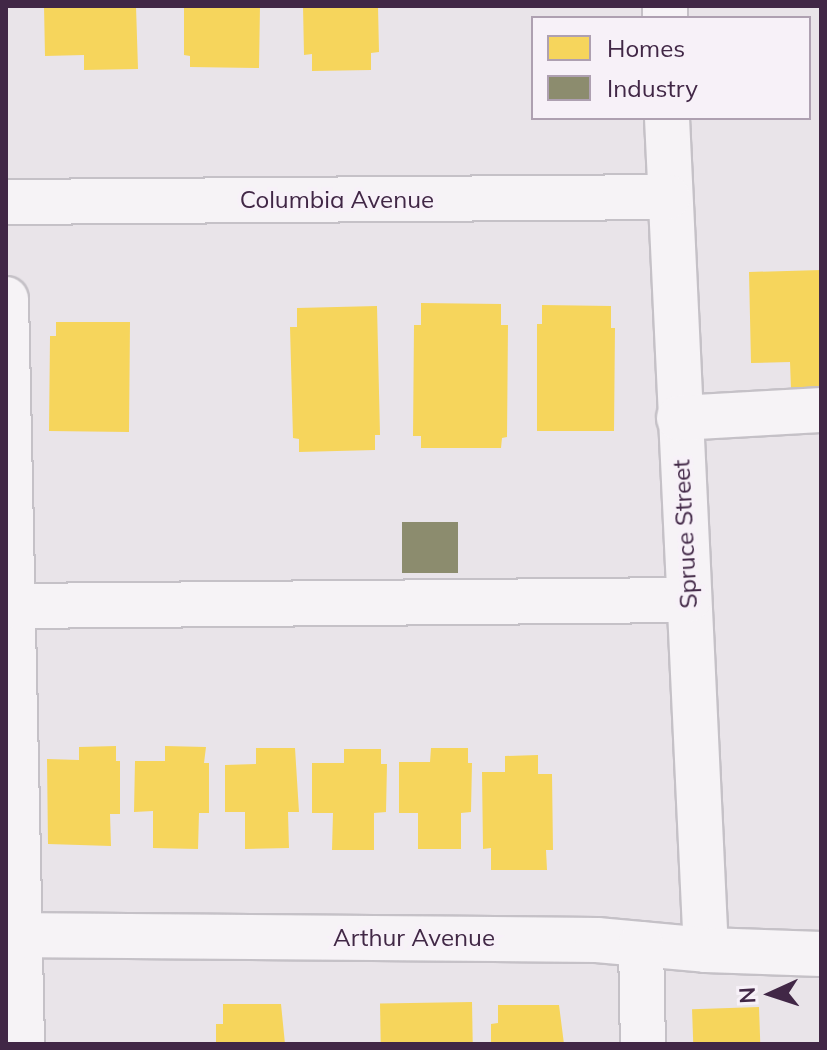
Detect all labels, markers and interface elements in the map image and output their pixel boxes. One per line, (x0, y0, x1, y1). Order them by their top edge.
legend (531, 16, 811, 120)
text: Homes (607, 33, 685, 63)
text: Industry (607, 73, 698, 103)
street label: Columbia Avenue (240, 186, 434, 214)
street label: Spruce Street (667, 459, 703, 609)
street label: Arthur Avenue (333, 924, 495, 952)
north arrow (731, 954, 811, 1034)
text: N (733, 986, 761, 1004)

